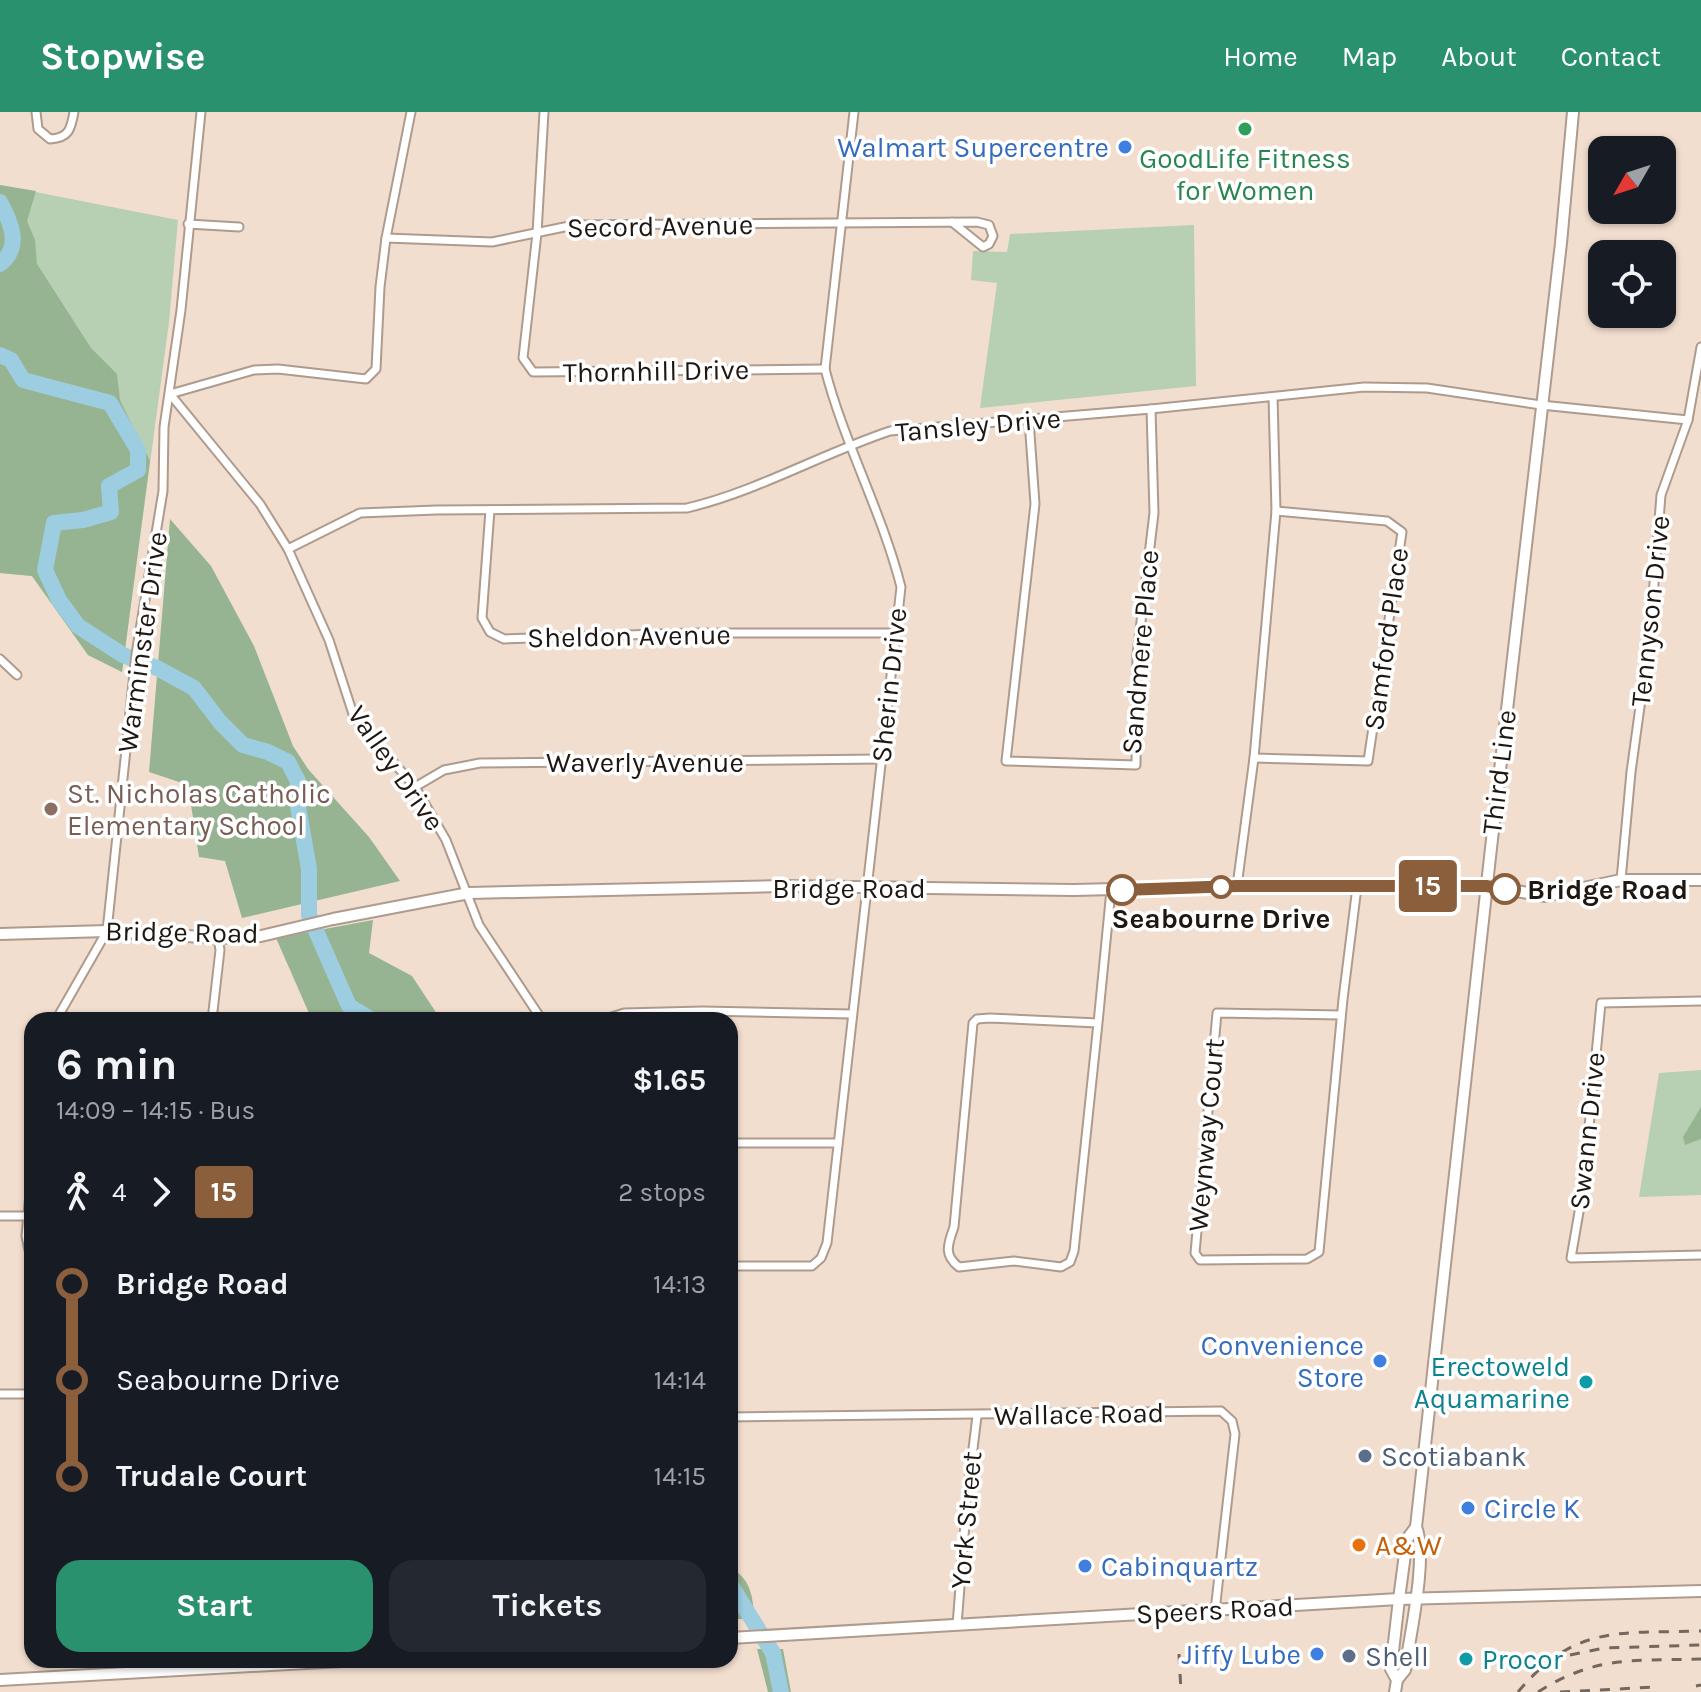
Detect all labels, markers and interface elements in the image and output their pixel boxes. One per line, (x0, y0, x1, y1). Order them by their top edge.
text: Stopwise (40, 34, 205, 79)
text: Home (1223, 40, 1298, 73)
text: Map (1342, 40, 1397, 73)
text: About (1441, 40, 1517, 73)
text: Contact (1561, 40, 1661, 73)
marker: GoodLife Fitness for Women (1236, 120, 1254, 138)
place label: Walmart Supercentre (837, 131, 1109, 164)
north arrow (1588, 136, 1676, 224)
map controls (1588, 136, 1676, 328)
marker: Walmart Supercentre (1116, 138, 1134, 156)
place label: GoodLife Fitness for Women (1139, 142, 1351, 207)
street label: Secord Avenue (566, 208, 754, 244)
button: locate (1588, 240, 1676, 328)
street label: Thornhill Drive (563, 353, 749, 389)
street label: Tansley Drive (894, 401, 1062, 449)
street label: Tennyson Drive (1624, 514, 1676, 708)
street label: Warminster Drive (110, 529, 174, 755)
street label: Samford Place (1357, 545, 1415, 733)
street label: Sandmere Place (1115, 548, 1165, 756)
street label: Sherin Drive (864, 606, 914, 764)
street label: Sheldon Avenue (527, 618, 731, 654)
street label: Valley Drive (341, 699, 451, 837)
street label: Third Line (1475, 708, 1523, 836)
street label: Waverly Avenue (546, 746, 744, 779)
place label: St. Nicholas Catholic Elementary School (67, 777, 331, 842)
marker: St. Nicholas Catholic Elementary School (42, 800, 60, 818)
line badge: 15 (1392, 860, 1464, 912)
text: 15 (1415, 869, 1441, 902)
street label: Bridge Road (772, 872, 926, 905)
place label: Bridge Road (1527, 873, 1688, 906)
marker: Bridge Road (1490, 874, 1520, 904)
unlabelled marker (1107, 875, 1137, 905)
marker: Seabourne Drive (1210, 876, 1232, 898)
place label: Seabourne Drive (1112, 902, 1330, 935)
street label: Bridge Road (105, 914, 259, 950)
street label: Weynway Court (1181, 1037, 1231, 1233)
text: 6 min (56, 1039, 177, 1090)
street label: Swann Drive (1562, 1050, 1612, 1212)
text: $1.65 (633, 1062, 706, 1098)
text: 14:09 – 14:15 · Bus (56, 1095, 255, 1126)
icon: walk (56, 1170, 100, 1214)
icon: forward (139, 1170, 183, 1214)
text: 15 (211, 1175, 237, 1208)
text: 4 (112, 1177, 127, 1208)
text: 2 stops (618, 1177, 706, 1208)
text: Bridge Road (116, 1266, 289, 1302)
text: 14:13 (653, 1269, 706, 1300)
place label: Convenience Store (1201, 1329, 1364, 1394)
place label: Erectoweld Aquamarine (1414, 1350, 1570, 1415)
marker: Convenience Store (1371, 1352, 1389, 1370)
text: Seabourne Drive (116, 1362, 340, 1398)
text: 14:14 (654, 1365, 706, 1396)
marker: Erectoweld Aquamarine (1577, 1373, 1595, 1391)
street label: Wallace Road (993, 1396, 1165, 1432)
place label: Scotiabank (1381, 1440, 1527, 1473)
marker: Scotiabank (1356, 1447, 1374, 1465)
street label: York Street (944, 1450, 988, 1590)
text: Trudale Court (116, 1458, 307, 1494)
text: 14:15 (654, 1461, 706, 1492)
place label: Circle K (1484, 1492, 1580, 1525)
marker: Circle K (1459, 1499, 1477, 1517)
place label: A&W (1375, 1529, 1442, 1562)
marker: A&W (1350, 1536, 1368, 1554)
place label: Cabinquartz (1101, 1550, 1258, 1583)
marker: Cabinquartz (1076, 1557, 1094, 1575)
button: Start (56, 1560, 373, 1652)
button: Tickets (389, 1560, 706, 1652)
street label: Speers Road (1135, 1589, 1295, 1631)
place label: Jiffy Lube (1181, 1638, 1301, 1671)
place label: Shell (1365, 1640, 1429, 1673)
place label: Procor (1482, 1643, 1564, 1676)
marker: Jiffy Lube (1308, 1645, 1326, 1663)
marker: Shell (1340, 1647, 1358, 1665)
marker: Procor (1457, 1650, 1475, 1668)

